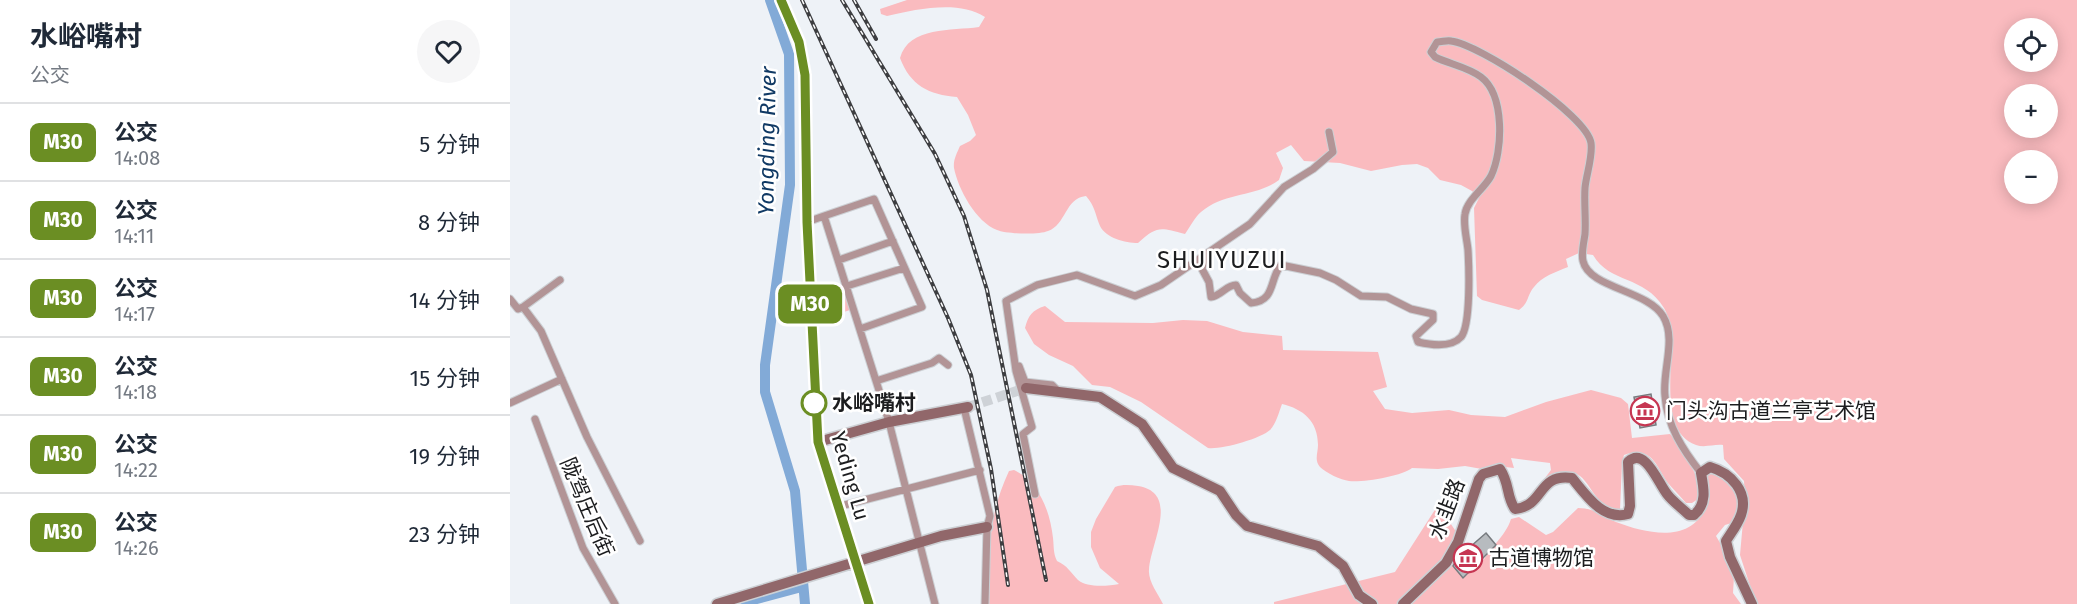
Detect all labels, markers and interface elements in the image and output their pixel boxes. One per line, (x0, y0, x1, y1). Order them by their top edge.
map controls (2004, 18, 2058, 204)
button: locate (2004, 18, 2058, 72)
text: 水峪嘴村 (30, 20, 142, 53)
button: heart (417, 20, 480, 83)
text: 公交 (30, 63, 70, 87)
water label: Yongding River (752, 66, 782, 216)
button: + (2004, 84, 2058, 138)
text: 公交 (114, 119, 158, 146)
text: M30 (43, 129, 83, 155)
text: 5 分钟 (419, 131, 480, 158)
text: 14:08 (114, 146, 160, 170)
button: − (2004, 150, 2058, 204)
text: 公交 (114, 197, 158, 224)
text: M30 (43, 207, 83, 233)
text: 8 分钟 (418, 209, 480, 236)
text: 14:11 (114, 224, 154, 248)
district label: SHUIYUZUI (1157, 246, 1287, 274)
text: 公交 (114, 275, 158, 302)
line badge: M30 (776, 284, 844, 324)
text: M30 (43, 285, 83, 311)
text: 14 分钟 (409, 287, 480, 314)
text: M30 (790, 291, 830, 317)
text: 14:17 (114, 302, 155, 326)
text: 公交 (114, 353, 158, 380)
text: M30 (43, 363, 83, 389)
text: 15 分钟 (410, 365, 480, 392)
text: 14:18 (114, 380, 157, 404)
marker: 水峪嘴村 (801, 390, 827, 416)
place label: 水峪嘴村 (832, 390, 916, 416)
museum icon: 门头沟古道兰亭艺术馆 (1629, 395, 1661, 427)
place label: 门头沟古道兰亭艺术馆 (1666, 398, 1876, 424)
street label: Yeding Lu (825, 428, 875, 524)
text: 公交 (114, 431, 158, 458)
text: M30 (43, 441, 83, 467)
text: 19 分钟 (409, 443, 480, 470)
street label: 陇驾庄后街 (555, 454, 619, 560)
text: 14:22 (114, 458, 158, 482)
street label: 水韭路 (1424, 475, 1470, 543)
text: 公交 (114, 509, 158, 536)
text: M30 (43, 519, 83, 545)
text: 23 分钟 (408, 521, 480, 548)
text: 14:26 (114, 536, 159, 560)
museum icon: 古道博物馆 (1452, 542, 1484, 574)
place label: 古道博物馆 (1489, 545, 1594, 571)

